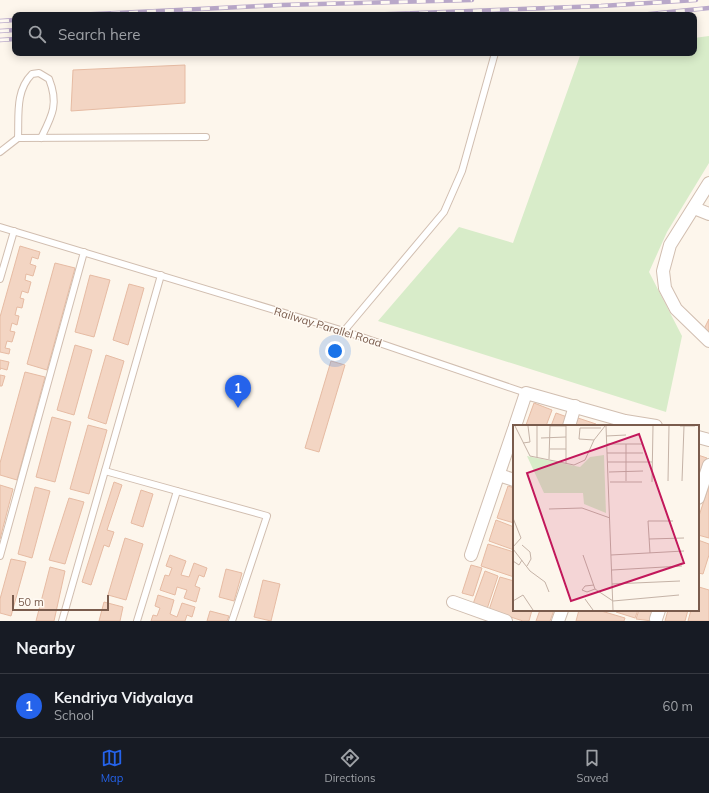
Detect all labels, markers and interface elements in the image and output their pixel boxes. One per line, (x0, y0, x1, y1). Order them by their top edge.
search box (12, 12, 697, 56)
icon: search (26, 23, 48, 45)
text: Search here (58, 25, 140, 44)
street label: Railway Parallel Road (272, 304, 384, 350)
your location (325, 341, 345, 361)
pin: 1 (225, 375, 251, 408)
inset map (513, 425, 699, 611)
scale bar (12, 593, 109, 612)
text: 50 m (18, 595, 44, 609)
text: Nearby (16, 637, 75, 658)
text: Kendriya Vidyalaya (54, 688, 193, 707)
text: 1 (25, 698, 33, 714)
text: 60 m (663, 698, 693, 714)
text: School (54, 707, 94, 723)
tab: Map (101, 747, 123, 785)
tab: Directions (325, 747, 375, 785)
tab: Saved (577, 747, 608, 785)

